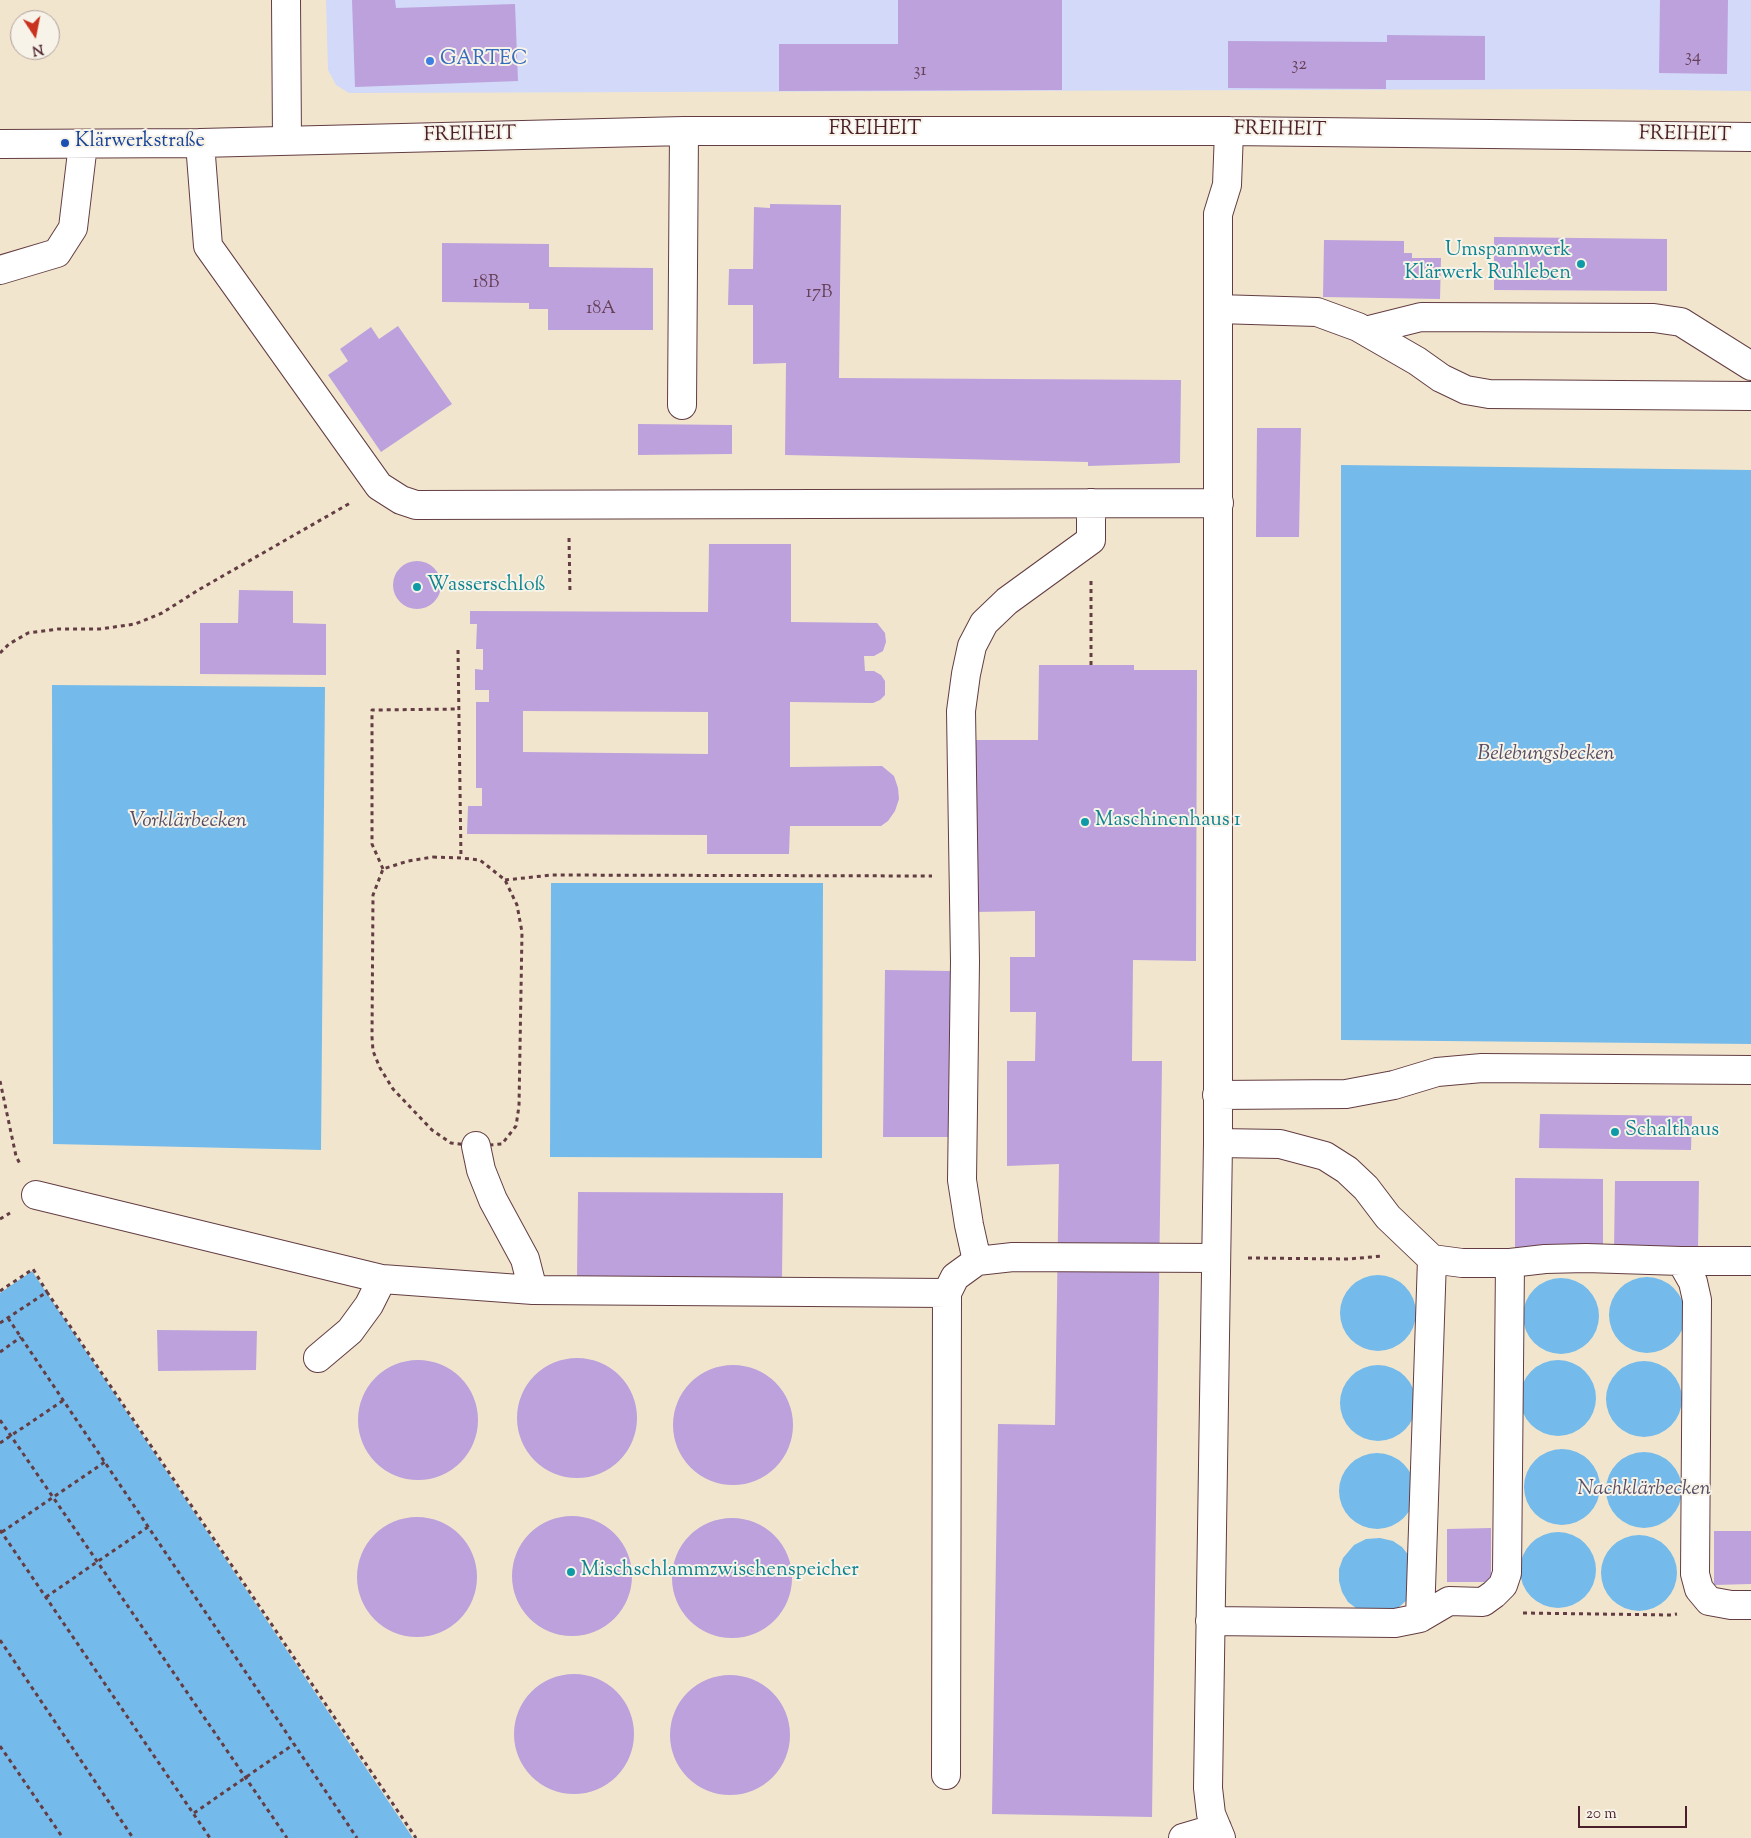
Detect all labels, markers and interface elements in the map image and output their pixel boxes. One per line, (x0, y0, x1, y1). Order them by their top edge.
north arrow (10, 10, 60, 60)
text: N (30, 38, 45, 60)
house number: 34 (1685, 47, 1701, 69)
place label: GARTEC (440, 49, 527, 73)
marker: GARTEC (424, 55, 436, 67)
house number: 32 (1291, 55, 1307, 77)
house number: 31 (913, 61, 927, 83)
street label: FREIHEIT (1233, 118, 1327, 144)
street label: FREIHEIT (829, 119, 921, 143)
street label: FREIHEIT (423, 123, 517, 149)
street label: FREIHEIT (1638, 123, 1732, 149)
place label: Klärwerkstraße (75, 131, 205, 155)
marker: Klärwerkstraße (59, 137, 71, 149)
place label: Umspannwerk Klärwerk Ruhleben (1405, 240, 1571, 287)
marker: Umspannwerk Klärwerk Ruhleben (1575, 258, 1587, 270)
house number: 18B (473, 273, 499, 295)
house number: 17B (806, 283, 832, 305)
house number: 18A (586, 299, 616, 321)
place label: Wasserschloß (427, 575, 545, 599)
marker: Wasserschloß (411, 581, 423, 593)
water label: Belebungsbecken (1477, 742, 1615, 768)
water label: Vorklärbecken (129, 809, 247, 835)
place label: Maschinenhaus 1 (1095, 810, 1241, 834)
marker: Maschinenhaus 1 (1079, 816, 1091, 828)
place label: Schalthaus (1625, 1120, 1719, 1144)
marker: Schalthaus (1609, 1126, 1621, 1138)
water label: Nachklärbecken (1577, 1477, 1711, 1503)
place label: Mischschlammzwischenspeicher (581, 1560, 859, 1584)
marker: Mischschlammzwischenspeicher (565, 1566, 577, 1578)
scale bar (1581, 1796, 1690, 1828)
text: 20 m (1586, 1804, 1617, 1825)

